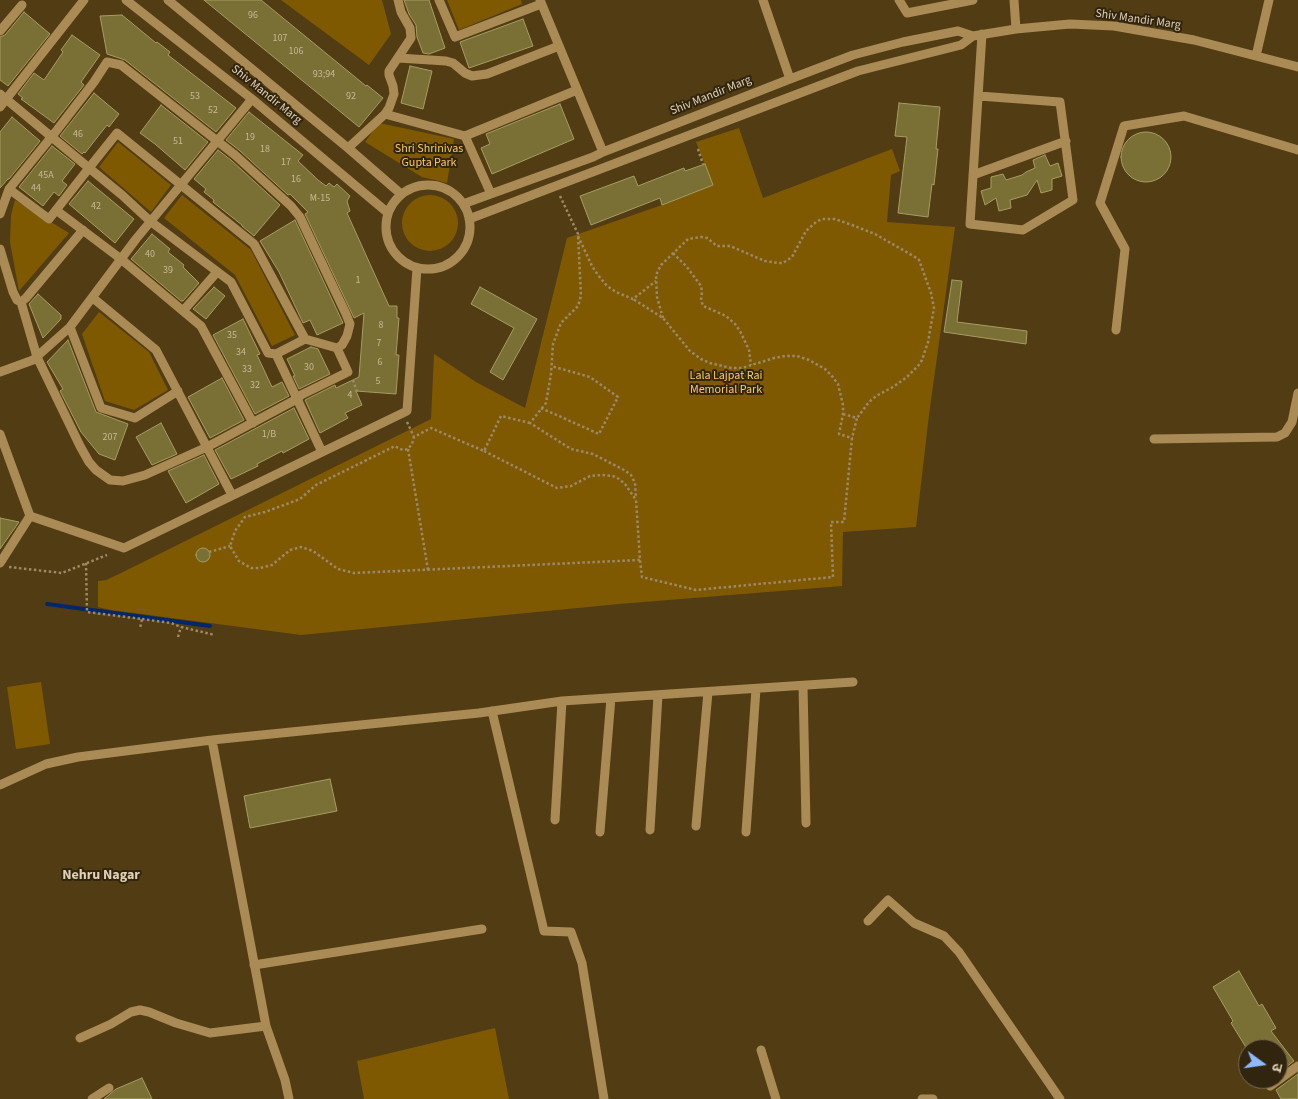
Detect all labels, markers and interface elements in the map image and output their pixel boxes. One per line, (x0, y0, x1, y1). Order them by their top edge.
street label: Shiv Mandir Marg (1094, 7, 1182, 33)
house number: 96 (248, 10, 258, 22)
house number: 107 (273, 33, 287, 45)
house number: 106 (289, 46, 303, 58)
street label: Shiv Mandir Marg (228, 62, 304, 128)
house number: 93;94 (313, 69, 335, 81)
street label: Shiv Mandir Marg (668, 73, 754, 119)
house number: 53 (190, 91, 200, 103)
house number: 92 (346, 91, 356, 103)
house number: 52 (208, 105, 218, 117)
house number: 46 (73, 129, 83, 141)
house number: 19 (245, 132, 255, 144)
house number: 51 (173, 136, 183, 148)
park label: Shri Shrinivas Gupta Park (395, 142, 463, 170)
house number: 18 (260, 144, 270, 156)
house number: 17 (281, 157, 291, 169)
house number: 45A (38, 170, 54, 182)
house number: 16 (291, 174, 301, 186)
house number: 44 (31, 183, 41, 195)
house number: M-15 (310, 193, 330, 205)
house number: 42 (91, 201, 101, 213)
house number: 40 (145, 249, 155, 261)
house number: 39 (163, 265, 173, 277)
house number: 1 (356, 275, 360, 287)
house number: 8 (379, 320, 383, 332)
house number: 35 (227, 330, 237, 342)
house number: 7 (377, 338, 381, 350)
house number: 34 (236, 347, 246, 359)
house number: 6 (378, 357, 382, 369)
house number: 30 (304, 362, 314, 374)
house number: 33 (242, 364, 252, 376)
park label: Lala Lajpat Rai Memorial Park (690, 369, 762, 397)
house number: 5 (376, 376, 380, 388)
house number: 32 (250, 380, 260, 392)
house number: 4 (348, 390, 352, 402)
house number: 1/B (262, 429, 276, 441)
house number: 207 (103, 432, 117, 444)
district label: Nehru Nagar (62, 868, 140, 884)
north arrow (1238, 1039, 1288, 1089)
text: उ (1266, 1061, 1287, 1074)

